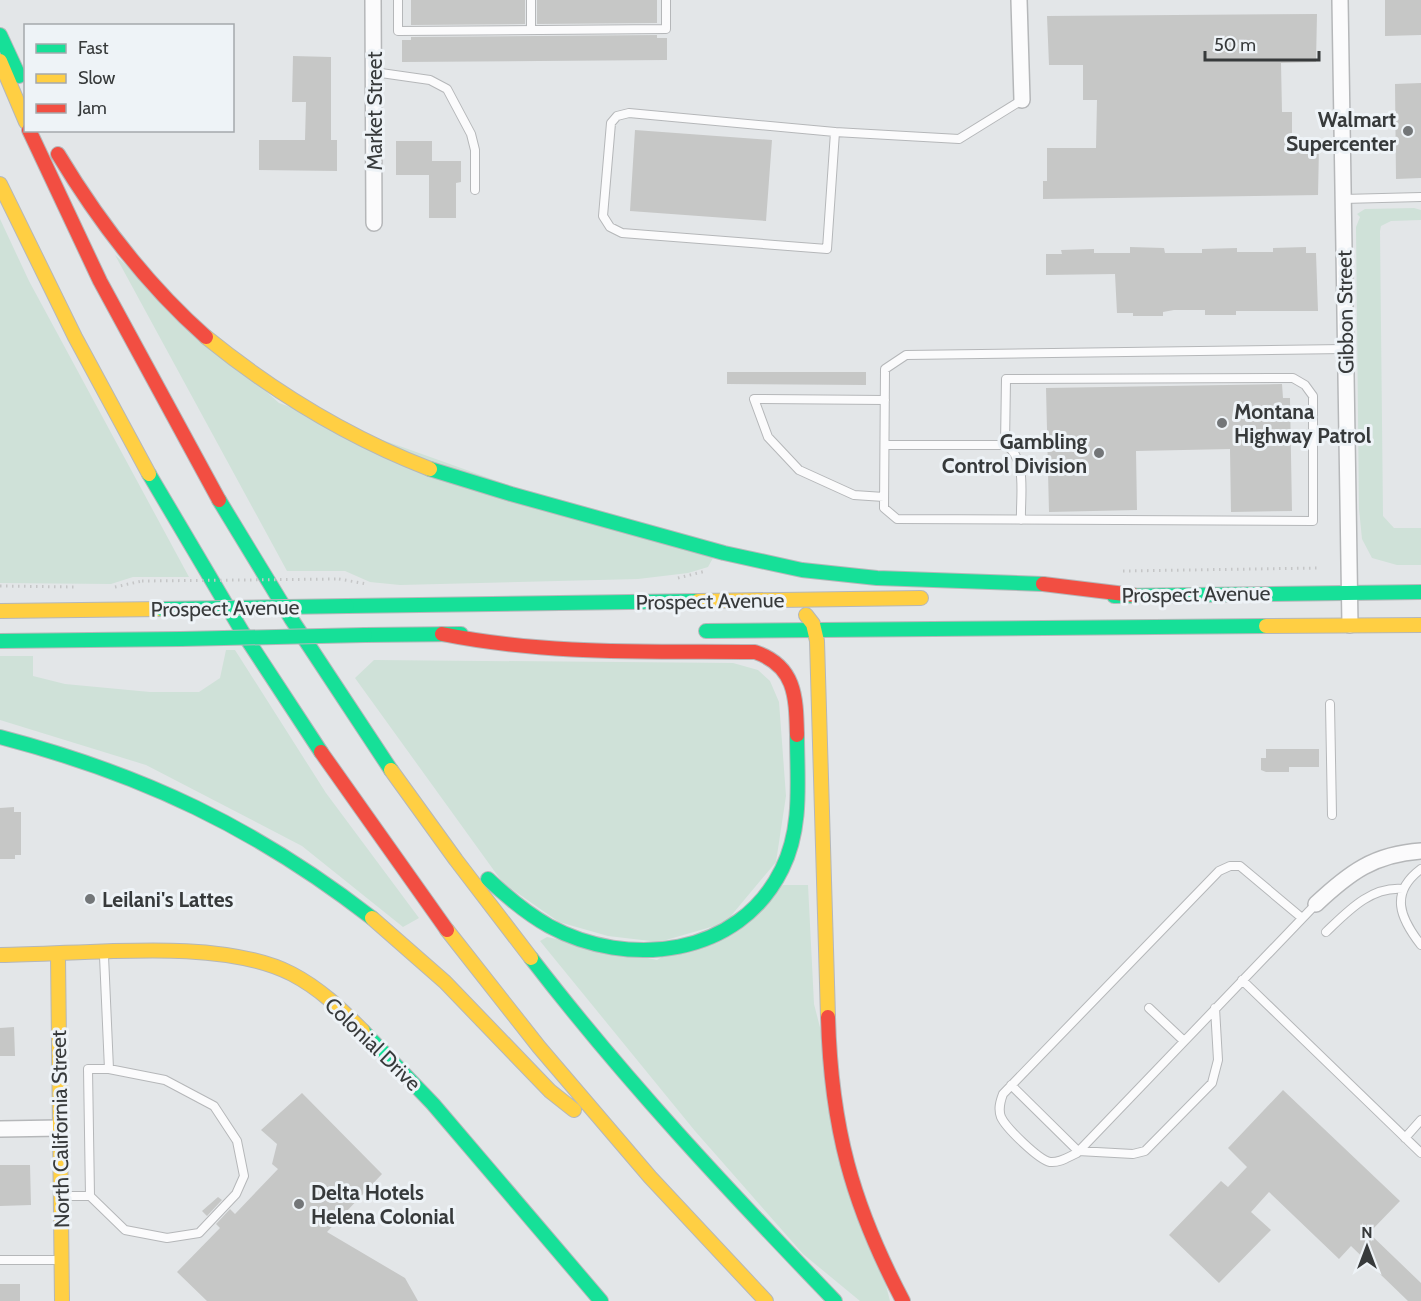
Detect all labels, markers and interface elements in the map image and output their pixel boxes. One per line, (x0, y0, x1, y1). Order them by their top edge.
legend (24, 24, 234, 132)
scale bar (1205, 24, 1319, 62)
text: 50 m (1214, 34, 1256, 56)
text: Fast (78, 37, 109, 59)
street label: Market Street (362, 51, 387, 171)
text: Slow (78, 67, 115, 89)
text: Jam (77, 97, 107, 119)
place label: Walmart Supercenter (1286, 107, 1396, 156)
marker: Walmart Supercenter (1401, 124, 1415, 138)
street label: Gibbon Street (1331, 250, 1359, 374)
place label: Montana Highway Patrol (1234, 399, 1372, 448)
marker: Montana Highway Patrol (1215, 416, 1229, 430)
place label: Gambling Control Division (942, 429, 1087, 478)
marker: Gambling Control Division (1092, 446, 1106, 460)
street label: Prospect Avenue (1121, 580, 1271, 608)
street label: Prospect Avenue (635, 587, 785, 615)
street label: Prospect Avenue (150, 594, 300, 622)
place label: Leilani's Lattes (102, 887, 233, 912)
marker: Leilani's Lattes (83, 892, 97, 906)
street label: Colonial Drive (320, 992, 426, 1096)
street label: North California Street (46, 1030, 74, 1228)
place label: Delta Hotels Helena Colonial (311, 1180, 455, 1229)
marker: Delta Hotels Helena Colonial (292, 1197, 306, 1211)
north arrow (1337, 1217, 1397, 1277)
text: N (1361, 1223, 1373, 1242)

